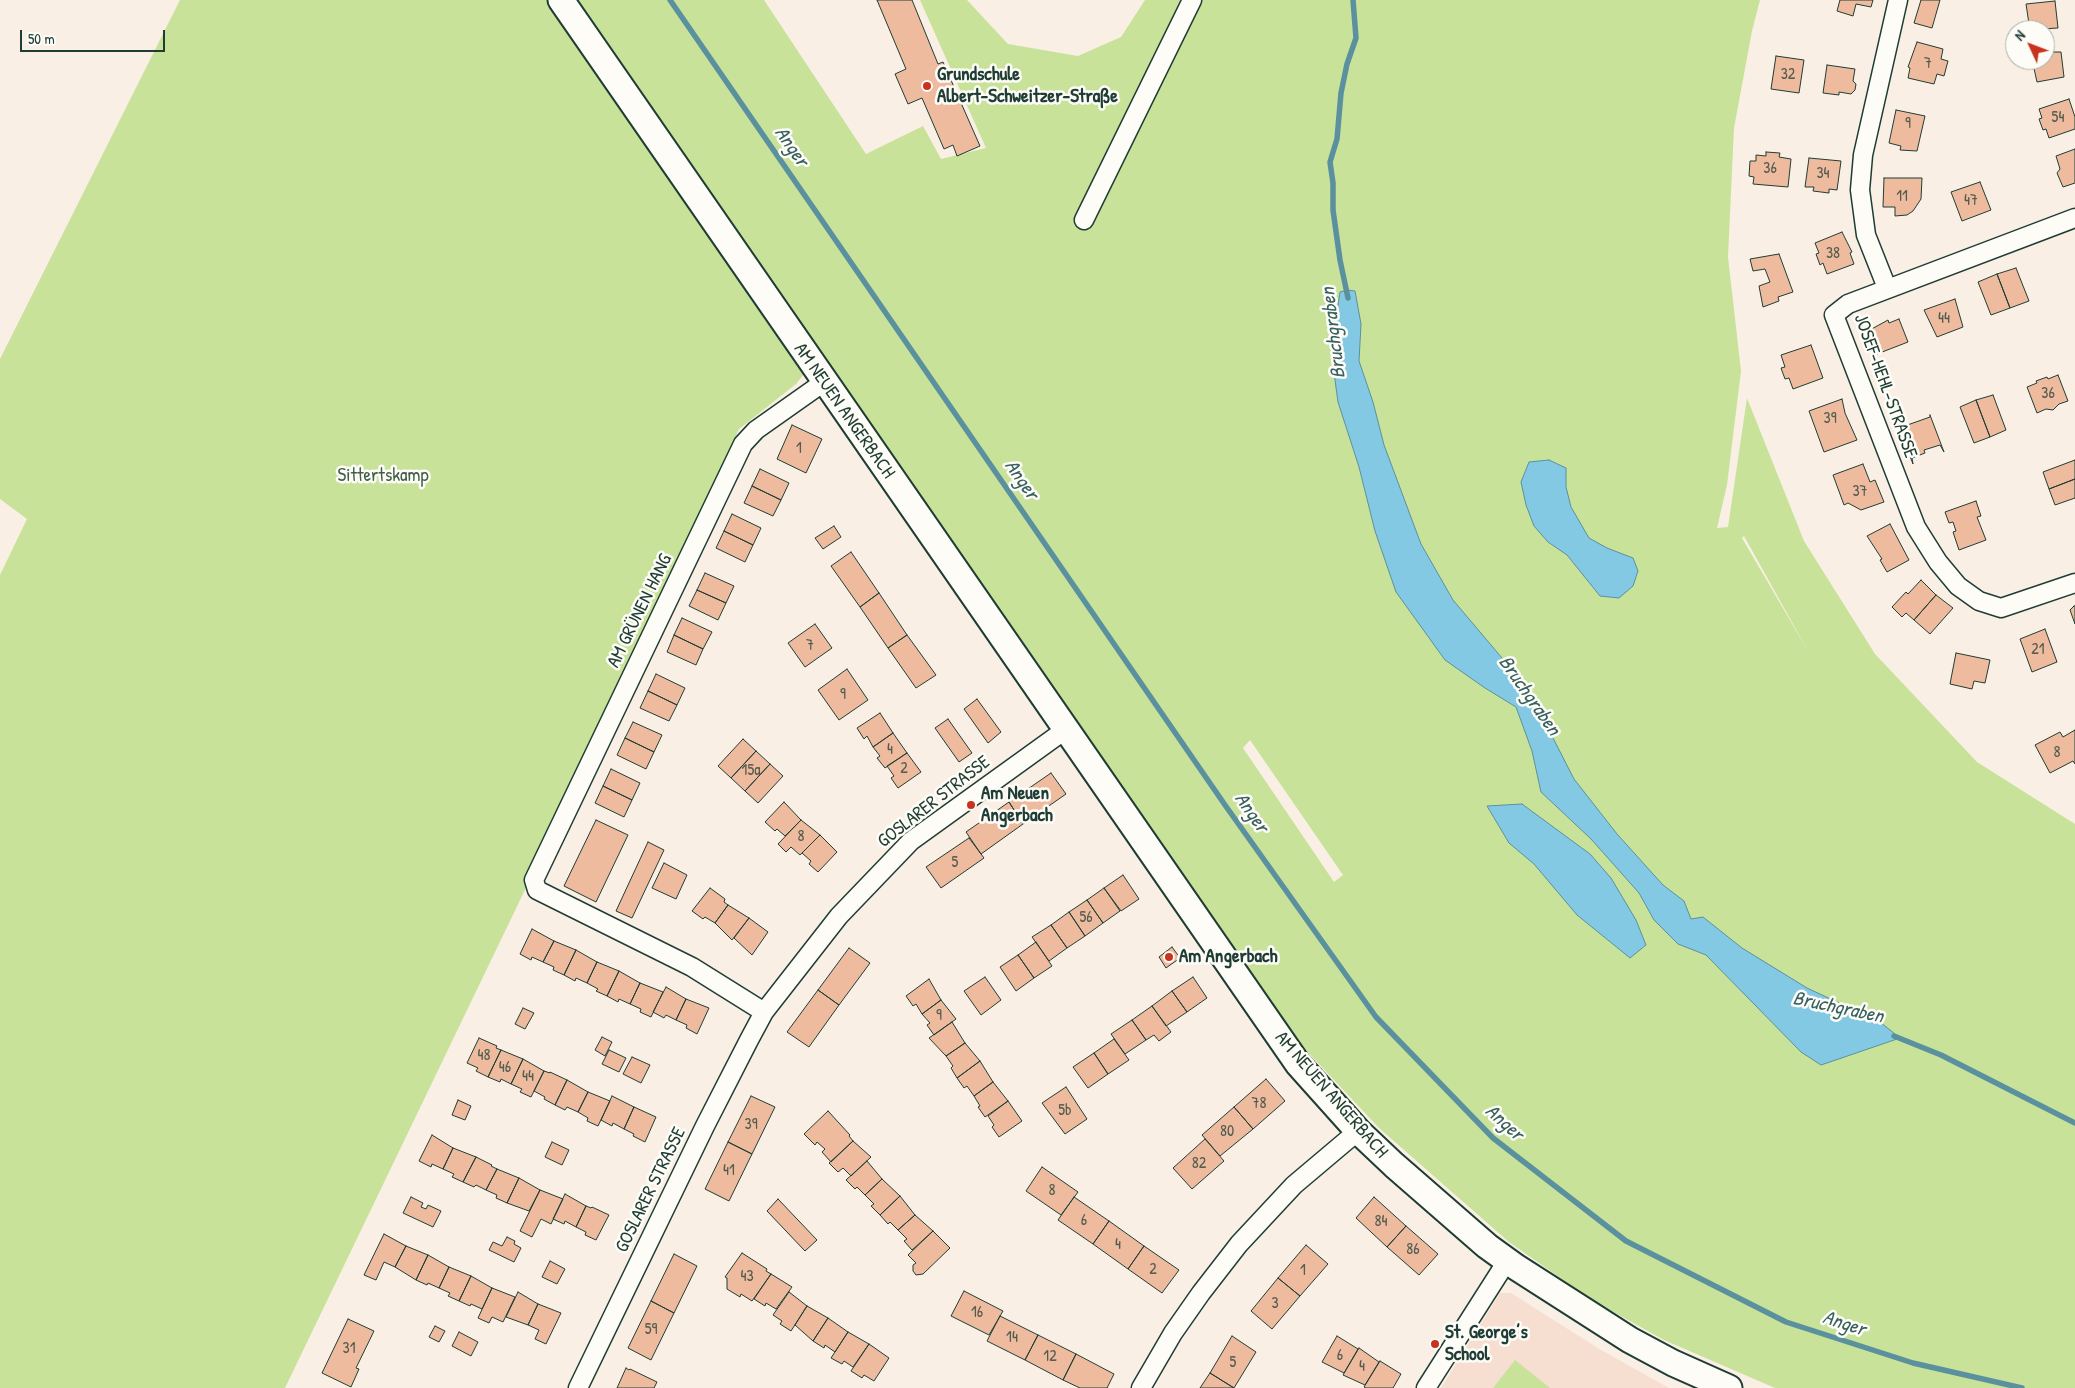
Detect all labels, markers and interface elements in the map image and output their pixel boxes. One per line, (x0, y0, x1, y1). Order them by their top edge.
scale bar (22, 20, 168, 52)
north arrow (2005, 20, 2055, 70)
text: N (2010, 26, 2029, 44)
text: 50 m (28, 28, 55, 49)
house number: 7 (1924, 54, 1932, 74)
place label: Grundschule Albert-Schweitzer-Straße (937, 64, 1118, 108)
house number: 32 (1781, 65, 1795, 85)
marker: Grundschule Albert-Schweitzer-Straße (921, 80, 933, 92)
house number: 54 (2052, 108, 2064, 128)
house number: 9 (1905, 114, 1911, 134)
water label: Anger (769, 122, 813, 172)
house number: 36 (1763, 159, 1777, 179)
house number: 34 (1816, 164, 1830, 184)
house number: 11 (1896, 187, 1908, 207)
house number: 47 (1964, 191, 1978, 211)
house number: 38 (1826, 244, 1840, 264)
water label: Bruchgraben (1317, 286, 1351, 380)
house number: 44 (1938, 309, 1950, 329)
street label: JOSEF-HEHL-STRASSE (1848, 311, 1922, 461)
street label: AM NEUEN ANGERBACH (789, 339, 899, 483)
house number: 36 (2041, 384, 2055, 404)
house number: 39 (1823, 409, 1837, 429)
house number: 1 (796, 439, 802, 459)
water label: Anger (999, 455, 1043, 505)
park label: Sittertskamp (337, 465, 429, 487)
house number: 37 (1852, 482, 1868, 502)
street label: AM GRÜNEN HANG (603, 550, 677, 672)
house number: 7 (806, 636, 814, 656)
house number: 21 (2031, 640, 2045, 660)
water label: Bruchgraben (1493, 652, 1565, 740)
house number: 9 (840, 685, 846, 705)
house number: 4 (887, 740, 893, 760)
house number: 8 (2054, 743, 2060, 763)
street label: GOSLARER STRASSE (873, 751, 995, 853)
house number: 2 (900, 759, 908, 779)
house number: 15a (742, 761, 760, 781)
place label: Am Neuen Angerbach (981, 783, 1053, 827)
water label: Anger (1229, 788, 1273, 838)
marker: Am Neuen Angerbach (965, 799, 977, 811)
house number: 8 (798, 827, 804, 847)
house number: 5 (952, 853, 958, 873)
house number: 56 (1079, 908, 1093, 928)
place label: Am Angerbach (1179, 946, 1277, 968)
marker: Am Angerbach (1163, 951, 1175, 963)
water label: Bruchgraben (1791, 987, 1885, 1029)
house number: 9 (936, 1006, 942, 1026)
street label: AM NEUEN ANGERBACH (1270, 1027, 1392, 1163)
house number: 48 (478, 1046, 490, 1066)
house number: 46 (499, 1058, 511, 1078)
house number: 44 (522, 1067, 534, 1087)
house number: 78 (1252, 1094, 1266, 1114)
water label: Anger (1480, 1100, 1528, 1146)
house number: 5b (1058, 1101, 1072, 1121)
house number: 39 (744, 1115, 758, 1135)
house number: 80 (1220, 1122, 1234, 1142)
street label: GOSLARER STRASSE (611, 1124, 691, 1256)
house number: 82 (1192, 1154, 1206, 1174)
house number: 41 (723, 1161, 735, 1181)
house number: 8 (1049, 1181, 1055, 1201)
house number: 6 (1081, 1211, 1087, 1231)
house number: 84 (1375, 1212, 1387, 1232)
house number: 4 (1115, 1235, 1121, 1255)
house number: 86 (1406, 1240, 1420, 1260)
house number: 2 (1149, 1260, 1157, 1280)
house number: 1 (1300, 1261, 1306, 1281)
house number: 43 (740, 1267, 754, 1287)
house number: 3 (1271, 1294, 1279, 1314)
house number: 16 (971, 1303, 983, 1323)
water label: Anger (1820, 1306, 1868, 1342)
house number: 59 (645, 1320, 657, 1340)
place label: St. George’s School (1445, 1322, 1528, 1366)
house number: 14 (1006, 1328, 1018, 1348)
marker: St. George’s School (1429, 1338, 1441, 1350)
house number: 31 (343, 1339, 355, 1359)
house number: 6 (1337, 1346, 1343, 1366)
house number: 12 (1043, 1347, 1057, 1367)
house number: 5 (1230, 1353, 1236, 1373)
house number: 4 (1359, 1357, 1365, 1377)

